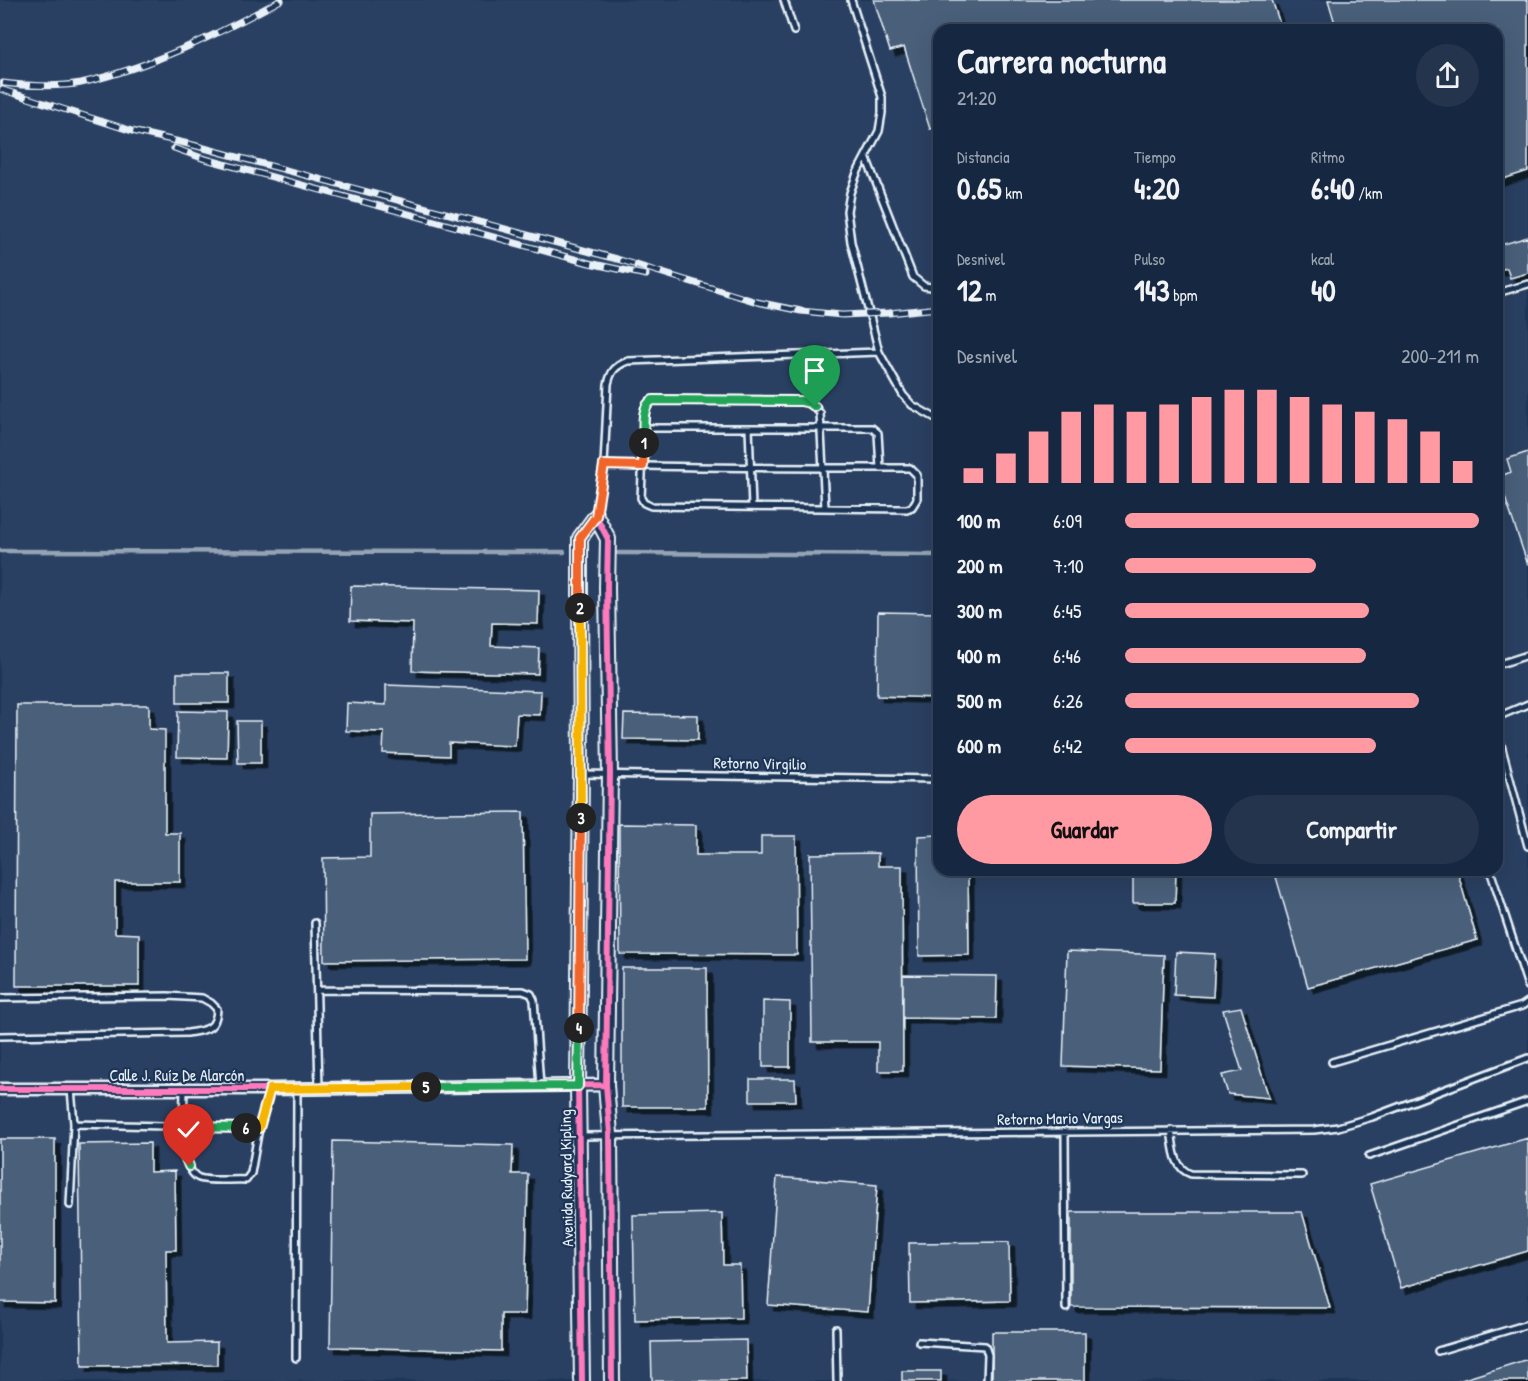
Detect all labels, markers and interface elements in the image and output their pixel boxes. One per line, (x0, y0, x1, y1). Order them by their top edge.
text: Carrera nocturna (957, 39, 1166, 83)
button: share (1416, 44, 1479, 107)
text: 21:20 (957, 84, 997, 111)
text: Distancia (957, 146, 1009, 168)
text: Tiempo (1134, 146, 1176, 168)
text: Ritmo (1311, 146, 1345, 168)
text: 0.65 (957, 168, 1002, 208)
text: 4:20 (1134, 168, 1180, 208)
text: 6:40 (1311, 168, 1355, 208)
text: km (1002, 182, 1023, 204)
text: /km (1355, 182, 1383, 204)
text: Desnivel (957, 248, 1005, 270)
text: Pulso (1134, 248, 1165, 270)
text: kcal (1311, 248, 1334, 270)
text: 12 (957, 270, 982, 310)
text: 143 (1134, 270, 1170, 310)
text: 40 (1311, 270, 1336, 310)
text: m (982, 284, 997, 306)
text: bpm (1170, 284, 1198, 306)
text: Desnivel (957, 342, 1017, 369)
text: 200–211 m (1401, 342, 1479, 369)
pin (789, 345, 840, 407)
icon: arrive (798, 354, 831, 387)
pin: 1 (629, 428, 659, 458)
text: 1 (641, 432, 647, 454)
text: 100 m (957, 507, 1000, 534)
text: 6:09 (1053, 507, 1082, 534)
text: 200 m (957, 552, 1002, 579)
text: 7:10 (1053, 552, 1084, 579)
pin: 2 (565, 593, 595, 623)
text: 2 (576, 597, 584, 619)
text: 300 m (957, 597, 1002, 624)
text: 6:45 (1053, 597, 1082, 624)
text: 400 m (957, 642, 1001, 669)
text: 6:46 (1053, 642, 1081, 669)
text: 500 m (957, 687, 1002, 714)
text: 6:26 (1053, 687, 1083, 714)
text: 600 m (957, 732, 1001, 759)
text: 6:42 (1053, 732, 1082, 759)
street label: Retorno Virgilio (713, 751, 807, 775)
button: Guardar (957, 795, 1212, 864)
button: Compartir (1224, 795, 1479, 864)
pin: 3 (566, 803, 596, 833)
text: 3 (577, 807, 585, 829)
pin: 4 (564, 1013, 594, 1043)
text: 4 (576, 1017, 582, 1039)
street label: Calle J. Ruíz De Alarcón (110, 1064, 244, 1086)
pin: 5 (411, 1072, 441, 1102)
text: 5 (423, 1076, 429, 1098)
pin (163, 1104, 214, 1166)
street label: Retorno Mario Vargas (997, 1106, 1123, 1130)
street label: Avenida Rudyard Kipling (554, 1109, 578, 1247)
icon: check (172, 1113, 205, 1146)
pin: 6 (231, 1113, 261, 1143)
text: 6 (243, 1117, 249, 1139)

